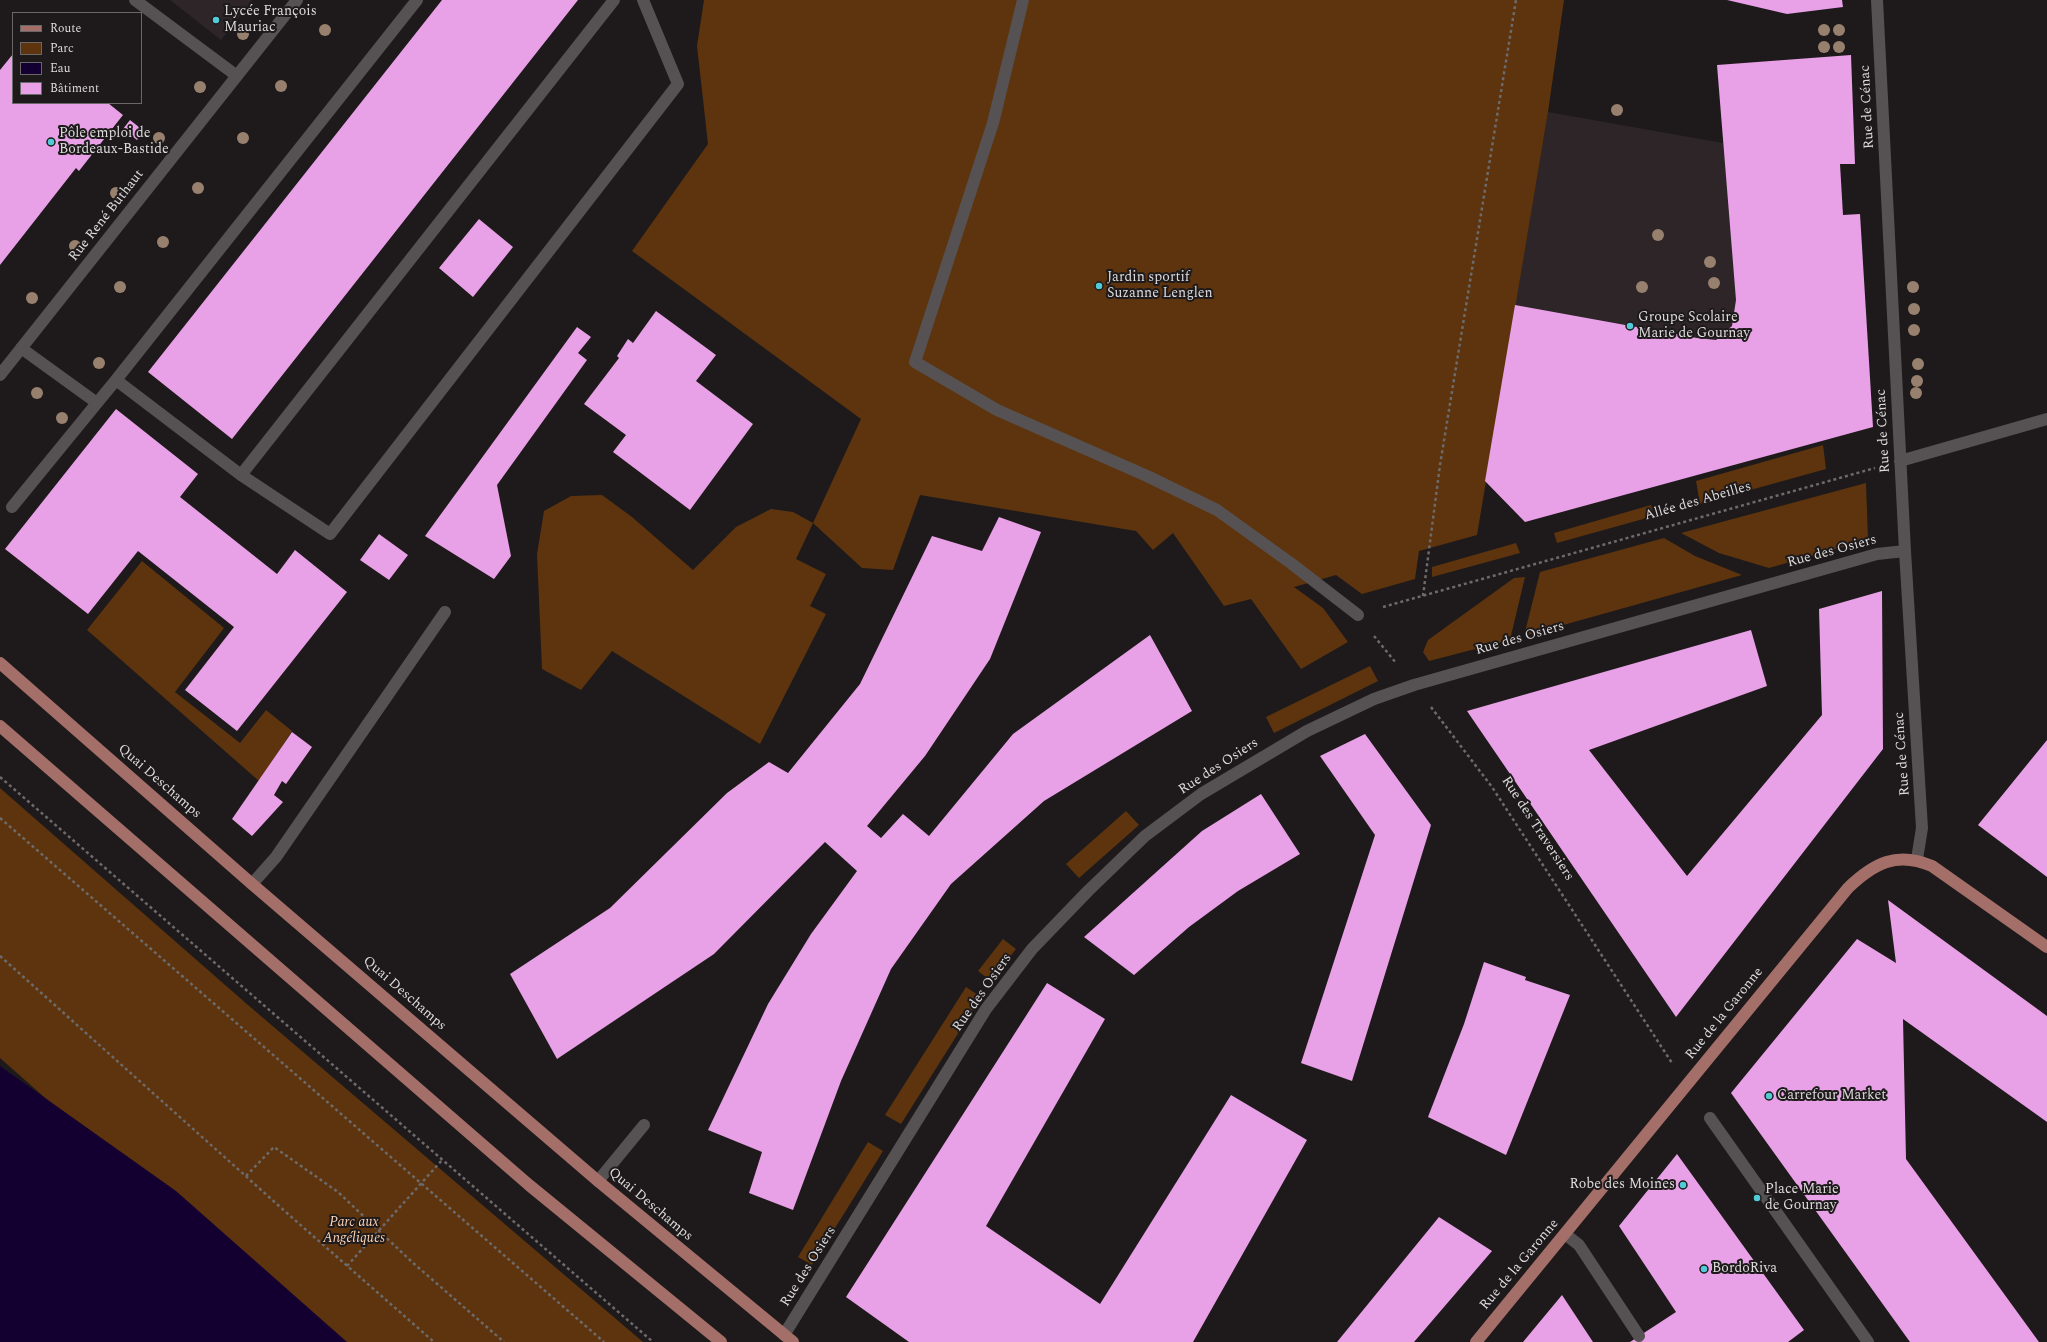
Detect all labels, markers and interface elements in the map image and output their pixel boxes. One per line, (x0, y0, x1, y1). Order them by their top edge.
place label: Lycée François Mauriac (224, 4, 317, 36)
legend (12, 12, 142, 104)
marker: Lycée François Mauriac (211, 15, 221, 25)
text: Route (50, 19, 81, 38)
text: Parc (50, 39, 74, 58)
text: Eau (50, 59, 70, 78)
street label: Rue de Cénac (1857, 65, 1879, 149)
text: Bâtiment (50, 79, 99, 98)
place label: Pôle emploi de Bordeaux-Bastide (59, 126, 169, 158)
marker: Pôle emploi de Bordeaux-Bastide (46, 137, 56, 147)
street label: Rue René Buthaut (66, 167, 148, 265)
place label: Jardin sportif Suzanne Lenglen (1107, 270, 1213, 302)
marker: Jardin sportif Suzanne Lenglen (1094, 281, 1104, 291)
place label: Groupe Scolaire Marie de Gournay (1638, 310, 1750, 342)
marker: Groupe Scolaire Marie de Gournay (1625, 321, 1635, 331)
street label: Rue de Cénac (1873, 389, 1895, 473)
street label: Allée des Abeilles (1643, 479, 1753, 525)
street label: Rue des Osiers (1786, 532, 1878, 572)
street label: Rue des Osiers (1474, 618, 1566, 660)
street label: Rue de Cénac (1892, 711, 1914, 797)
street label: Rue des Osiers (1176, 735, 1262, 799)
street label: Quai Deschamps (114, 741, 204, 823)
street label: Rue des Traversiers (1497, 774, 1577, 884)
street label: Rue des Osiers (950, 951, 1016, 1035)
street label: Quai Deschamps (359, 953, 449, 1035)
street label: Rue de la Garonne (1683, 965, 1767, 1063)
place label: Carrefour Market (1777, 1088, 1886, 1104)
marker: Carrefour Market (1764, 1091, 1774, 1101)
street label: Quai Deschamps (604, 1165, 696, 1245)
place label: Robe des Moines (1570, 1177, 1675, 1193)
marker: Robe des Moines (1678, 1180, 1688, 1190)
place label: Place Marie de Gournay (1765, 1182, 1839, 1214)
marker: Place Marie de Gournay (1752, 1193, 1762, 1203)
park label: Parc aux Angéliques (323, 1215, 385, 1248)
street label: Rue de la Garonne (1477, 1216, 1563, 1314)
street label: Rue des Osiers (778, 1224, 840, 1310)
place label: BordoRiva (1712, 1261, 1777, 1277)
marker: BordoRiva (1699, 1264, 1709, 1274)

